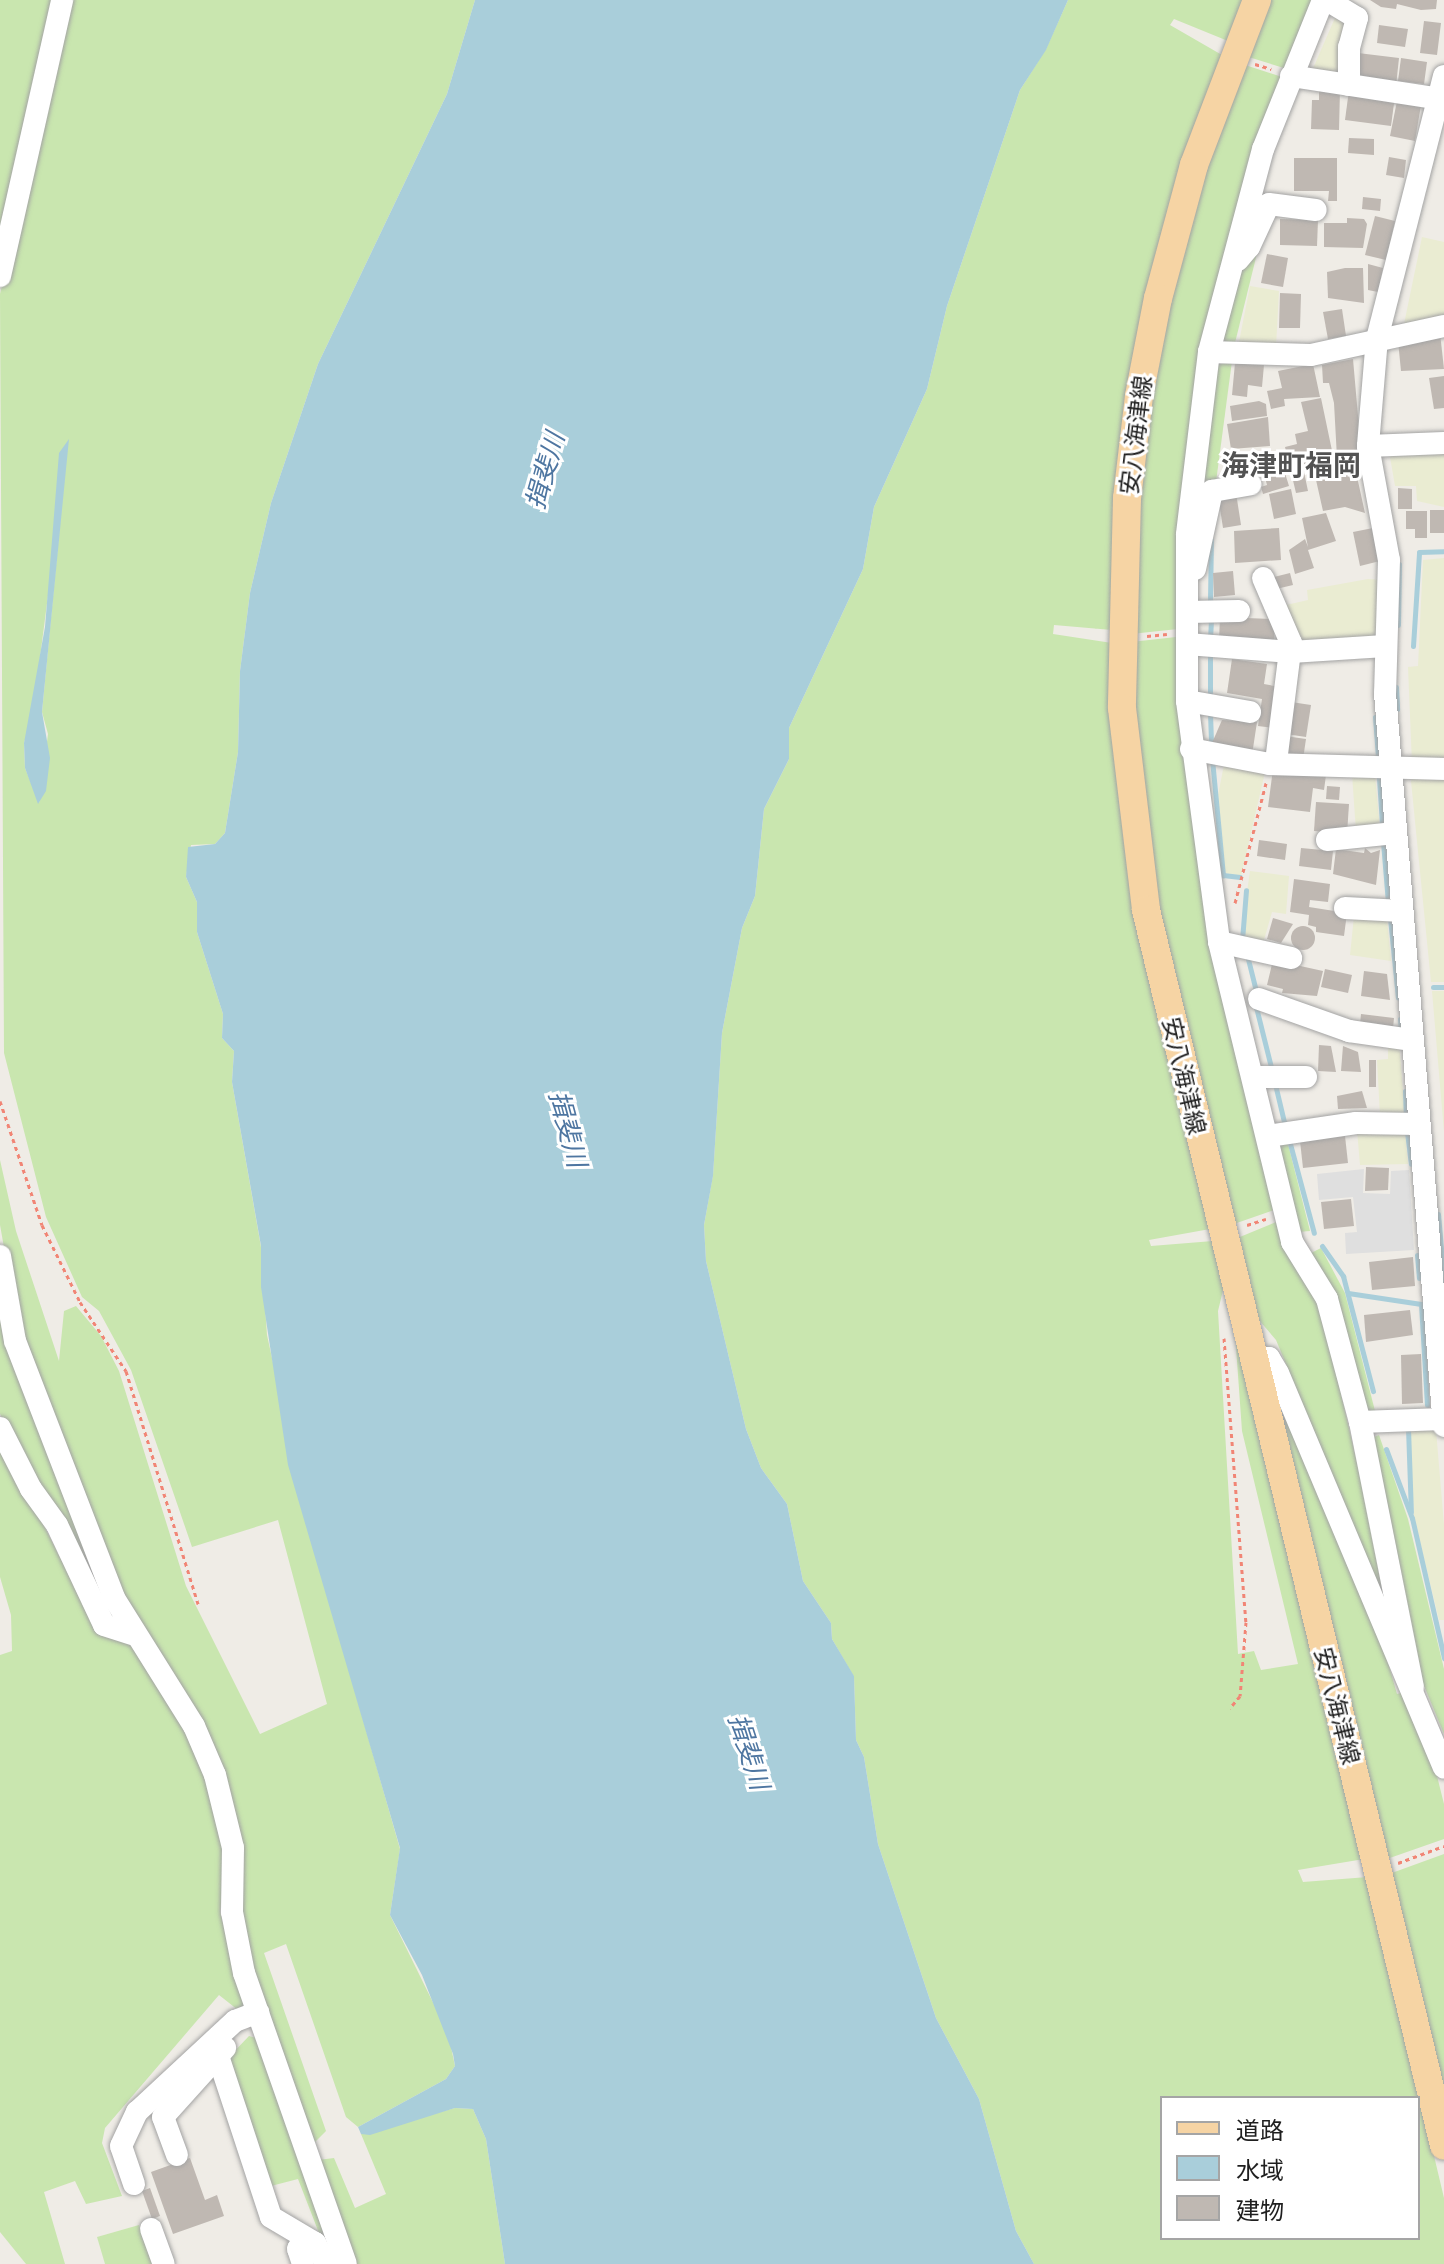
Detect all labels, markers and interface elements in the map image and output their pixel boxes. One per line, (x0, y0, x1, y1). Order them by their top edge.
street label: 安八海津線 (1114, 374, 1158, 496)
water label: 揖斐川 (520, 429, 572, 513)
district label: 海津町福岡 (1221, 448, 1361, 482)
street label: 安八海津線 (1156, 1014, 1212, 1138)
water label: 揖斐川 (542, 1087, 592, 1171)
street label: 安八海津線 (1309, 1644, 1365, 1768)
water label: 揖斐川 (721, 1710, 775, 1794)
legend (1160, 2096, 1420, 2240)
text: 道路 (1236, 2116, 1284, 2145)
text: 水域 (1236, 2156, 1284, 2185)
text: 建物 (1236, 2196, 1284, 2225)

